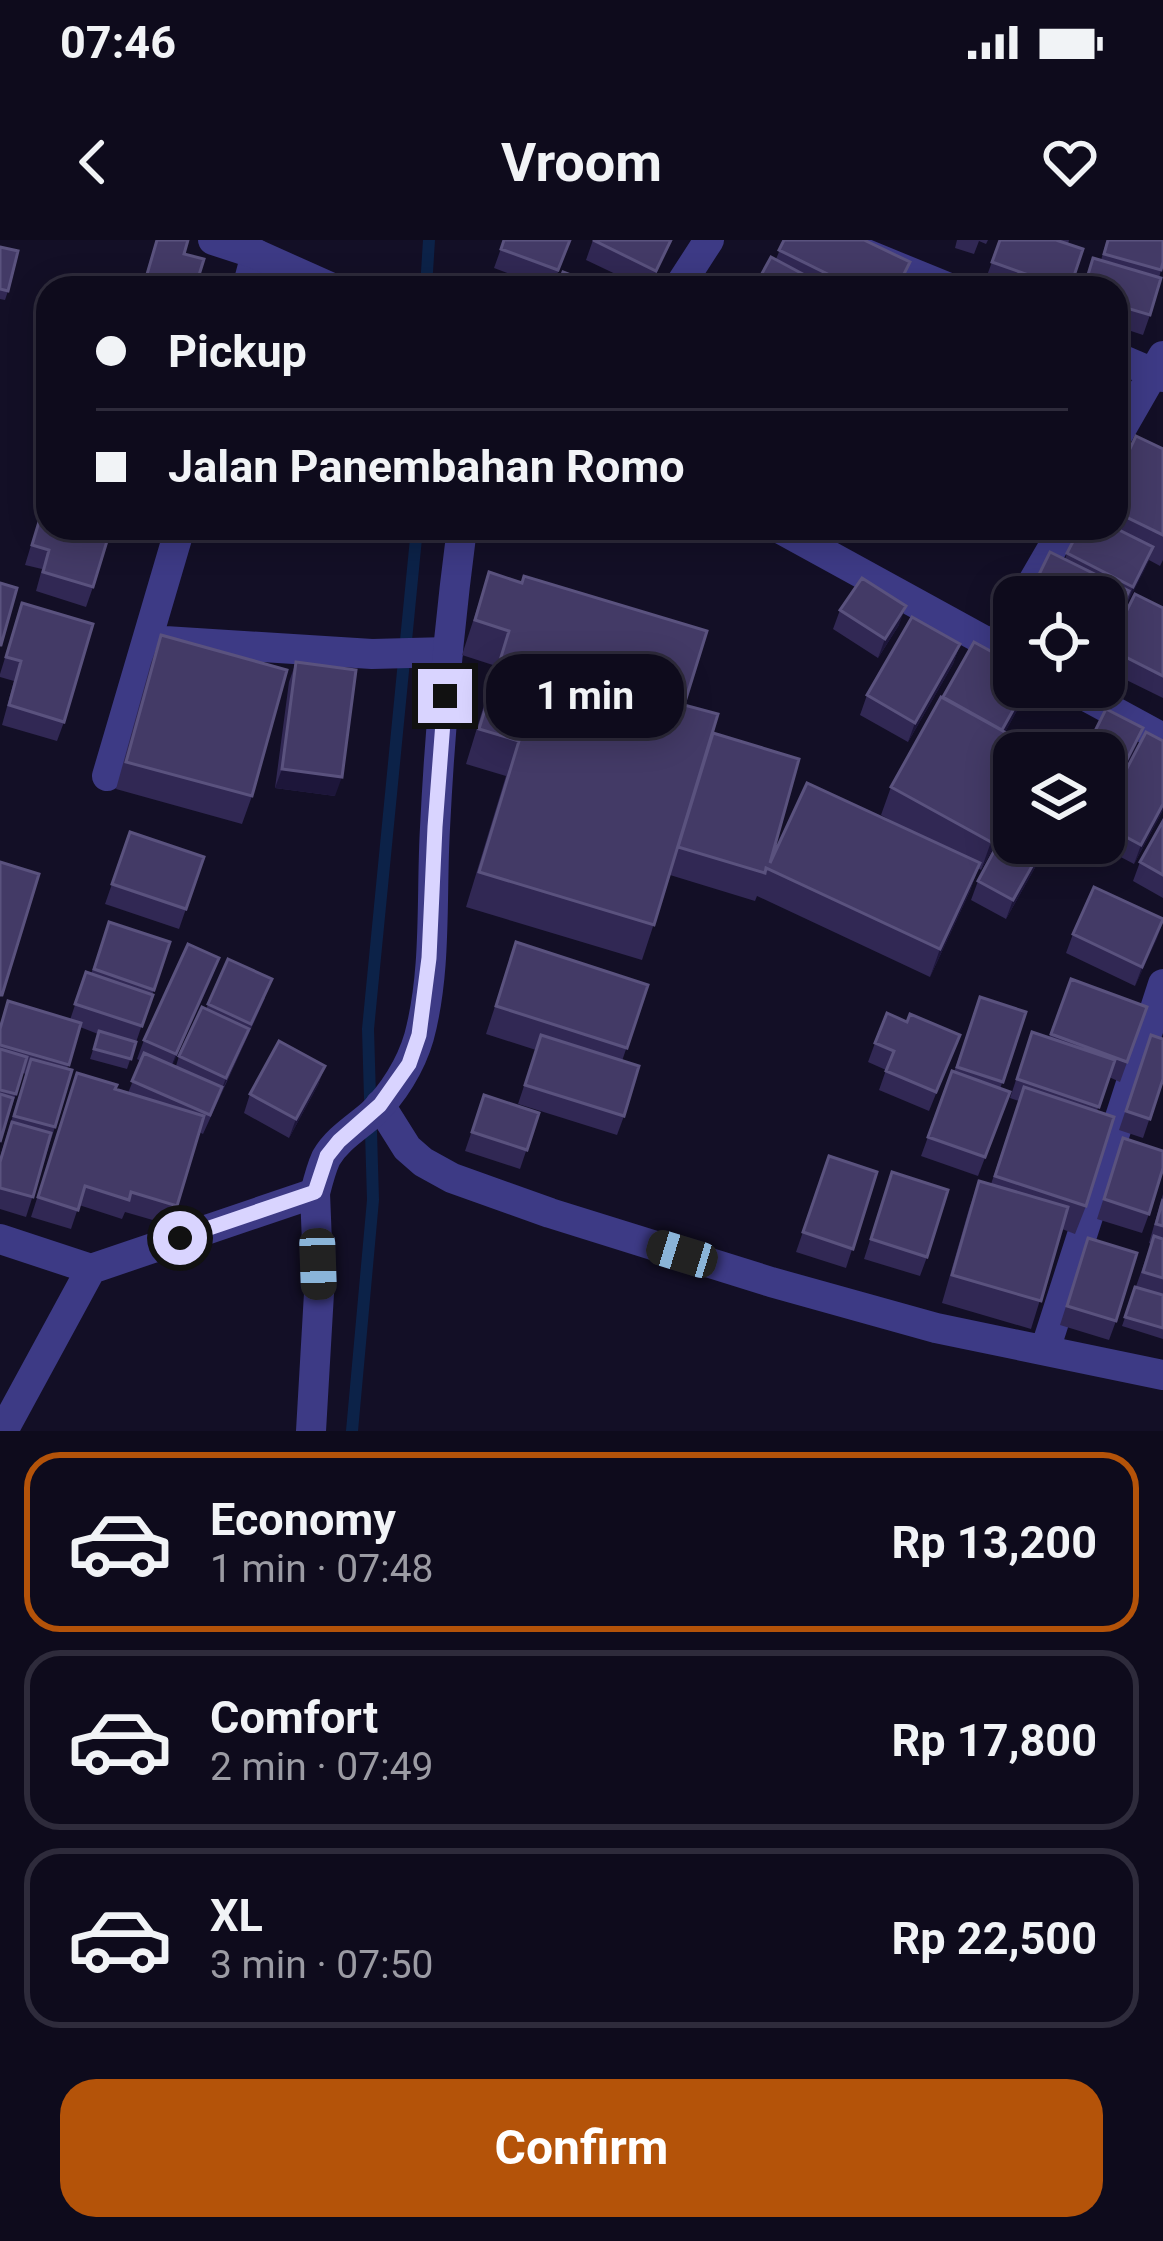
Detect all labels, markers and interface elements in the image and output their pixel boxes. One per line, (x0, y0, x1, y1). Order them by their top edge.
text: 07:46 (60, 16, 176, 69)
icon: back (60, 129, 126, 195)
icon: heart (1037, 129, 1103, 195)
text: Vroom (501, 131, 662, 194)
text: Pickup (168, 325, 307, 378)
text: Jalan Panembahan Romo (168, 440, 685, 493)
map controls (993, 576, 1125, 864)
button: locate (993, 576, 1125, 708)
callout: 1 min (487, 654, 685, 738)
route end (418, 669, 472, 723)
text: 1 min (536, 673, 634, 719)
button: layers (993, 732, 1125, 864)
route start (153, 1211, 207, 1265)
car (642, 1226, 722, 1282)
car (299, 1227, 337, 1301)
icon: car (66, 1488, 174, 1596)
text: Economy (210, 1493, 396, 1546)
text: Rp 13,200 (892, 1516, 1097, 1569)
text: 1 min · 07:48 (210, 1546, 433, 1592)
icon: car (66, 1686, 174, 1794)
text: Comfort (210, 1691, 378, 1744)
text: Rp 17,800 (892, 1714, 1097, 1767)
text: 2 min · 07:49 (210, 1744, 433, 1790)
icon: car (66, 1884, 174, 1992)
text: XL (210, 1889, 263, 1942)
text: Rp 22,500 (892, 1912, 1097, 1965)
text: 3 min · 07:50 (210, 1942, 433, 1988)
button: Confirm (60, 2079, 1103, 2217)

